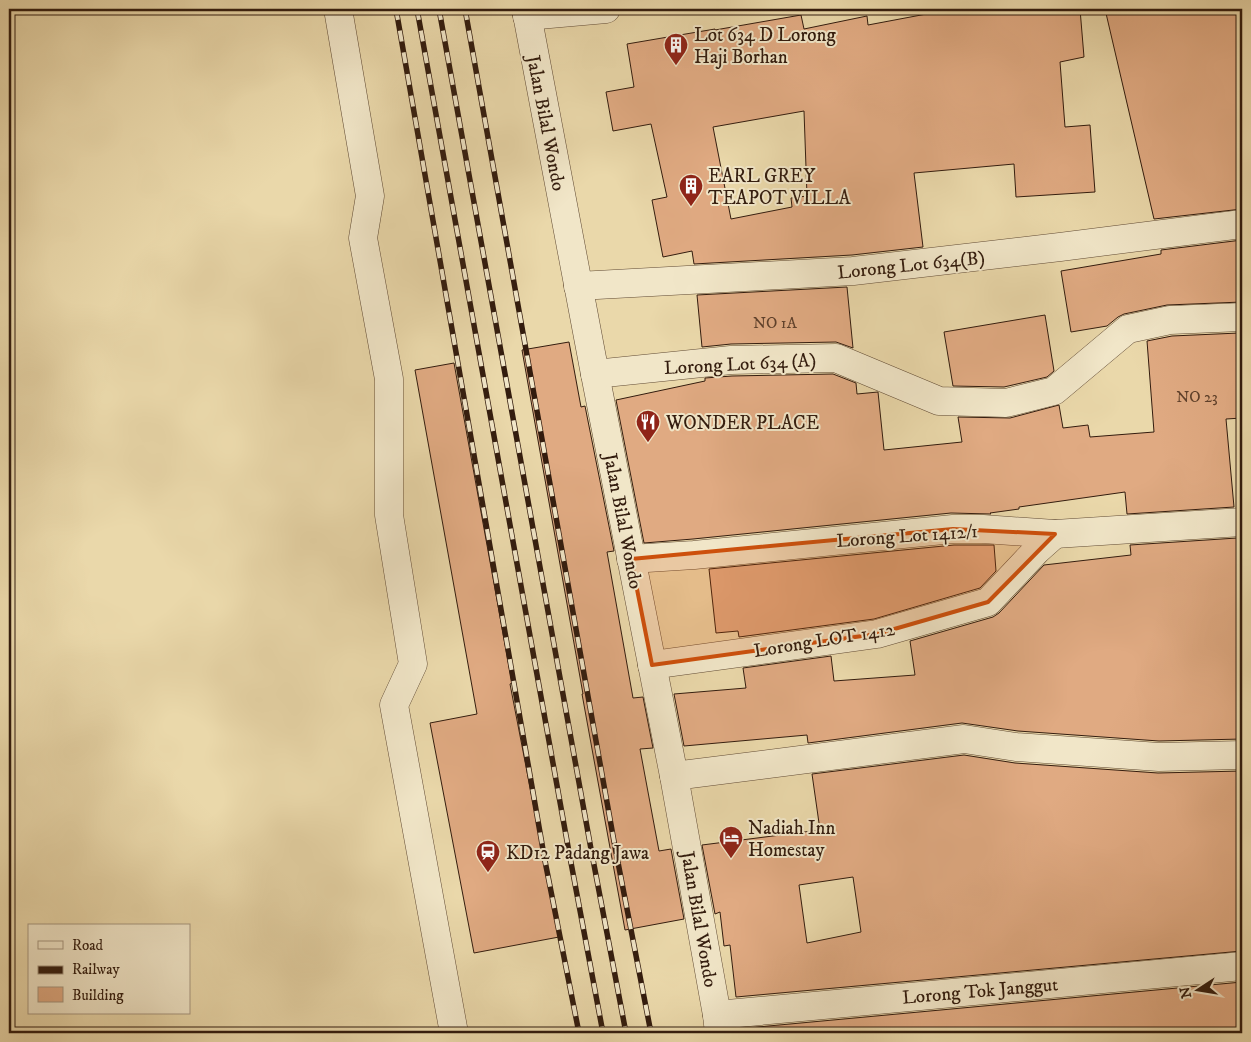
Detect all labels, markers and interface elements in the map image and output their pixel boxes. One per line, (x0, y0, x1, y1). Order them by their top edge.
place label: Lot 634 D Lorong Haji Borhan (694, 24, 836, 69)
building icon: Lot 634 D Lorong Haji Borhan (663, 32, 689, 66)
street label: Jalan Bilal Wondo (521, 52, 570, 193)
place label: EARL GREY TEAPOT VILLA (708, 165, 851, 210)
building icon: EARL GREY TEAPOT VILLA (678, 173, 704, 207)
street label: Lorong Lot 634(B) (836, 246, 986, 285)
house number: NO 1A (753, 313, 798, 333)
street label: Lorong Lot 634 (A) (663, 349, 817, 380)
house number: NO 23 (1176, 387, 1218, 407)
restaurant icon: WONDER PLACE (635, 409, 661, 443)
place label: WONDER PLACE (665, 412, 819, 435)
street label: Jalan Bilal Wondo (598, 450, 647, 591)
street label: Lorong Lot 1412/1 (836, 520, 979, 553)
street label: Lorong LOT 1412 (752, 618, 897, 663)
place label: Nadiah Inn Homestay (748, 817, 835, 862)
hotel icon: Nadiah Inn Homestay (718, 825, 744, 859)
station icon: KD12 Padang Jawa (475, 839, 501, 873)
place label: KD12 Padang Jawa (506, 842, 649, 865)
street label: Jalan Bilal Wondo (675, 847, 722, 989)
legend (28, 924, 190, 1014)
text: Road (72, 936, 104, 955)
text: Railway (72, 960, 120, 979)
north arrow (1174, 964, 1224, 1014)
street label: Lorong Tok Janggut (901, 973, 1059, 1010)
text: N (1176, 985, 1196, 1000)
text: Building (72, 986, 124, 1005)

